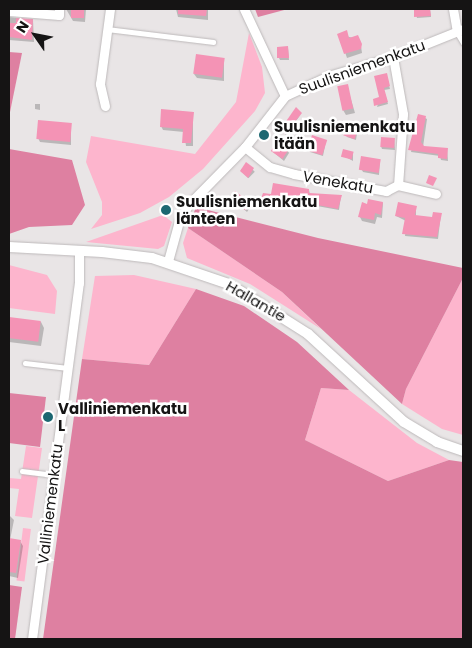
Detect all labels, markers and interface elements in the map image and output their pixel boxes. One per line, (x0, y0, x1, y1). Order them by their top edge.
north arrow (10, 10, 60, 60)
text: N (11, 17, 34, 37)
street label: Suulisniemenkatu (296, 36, 428, 98)
place label: Suulisniemenkatu itään (274, 117, 415, 152)
marker: Suulisniemenkatu itään (258, 129, 270, 141)
street label: Venekatu (301, 167, 375, 197)
place label: Suulisniemenkatu länteen (176, 192, 317, 227)
marker: Suulisniemenkatu länteen (160, 204, 172, 216)
street label: Hallantie (223, 277, 289, 325)
place label: Valliniemenkatu L (58, 399, 187, 434)
marker: Valliniemenkatu L (42, 411, 54, 423)
street label: Valliniemenkatu (34, 443, 66, 565)

